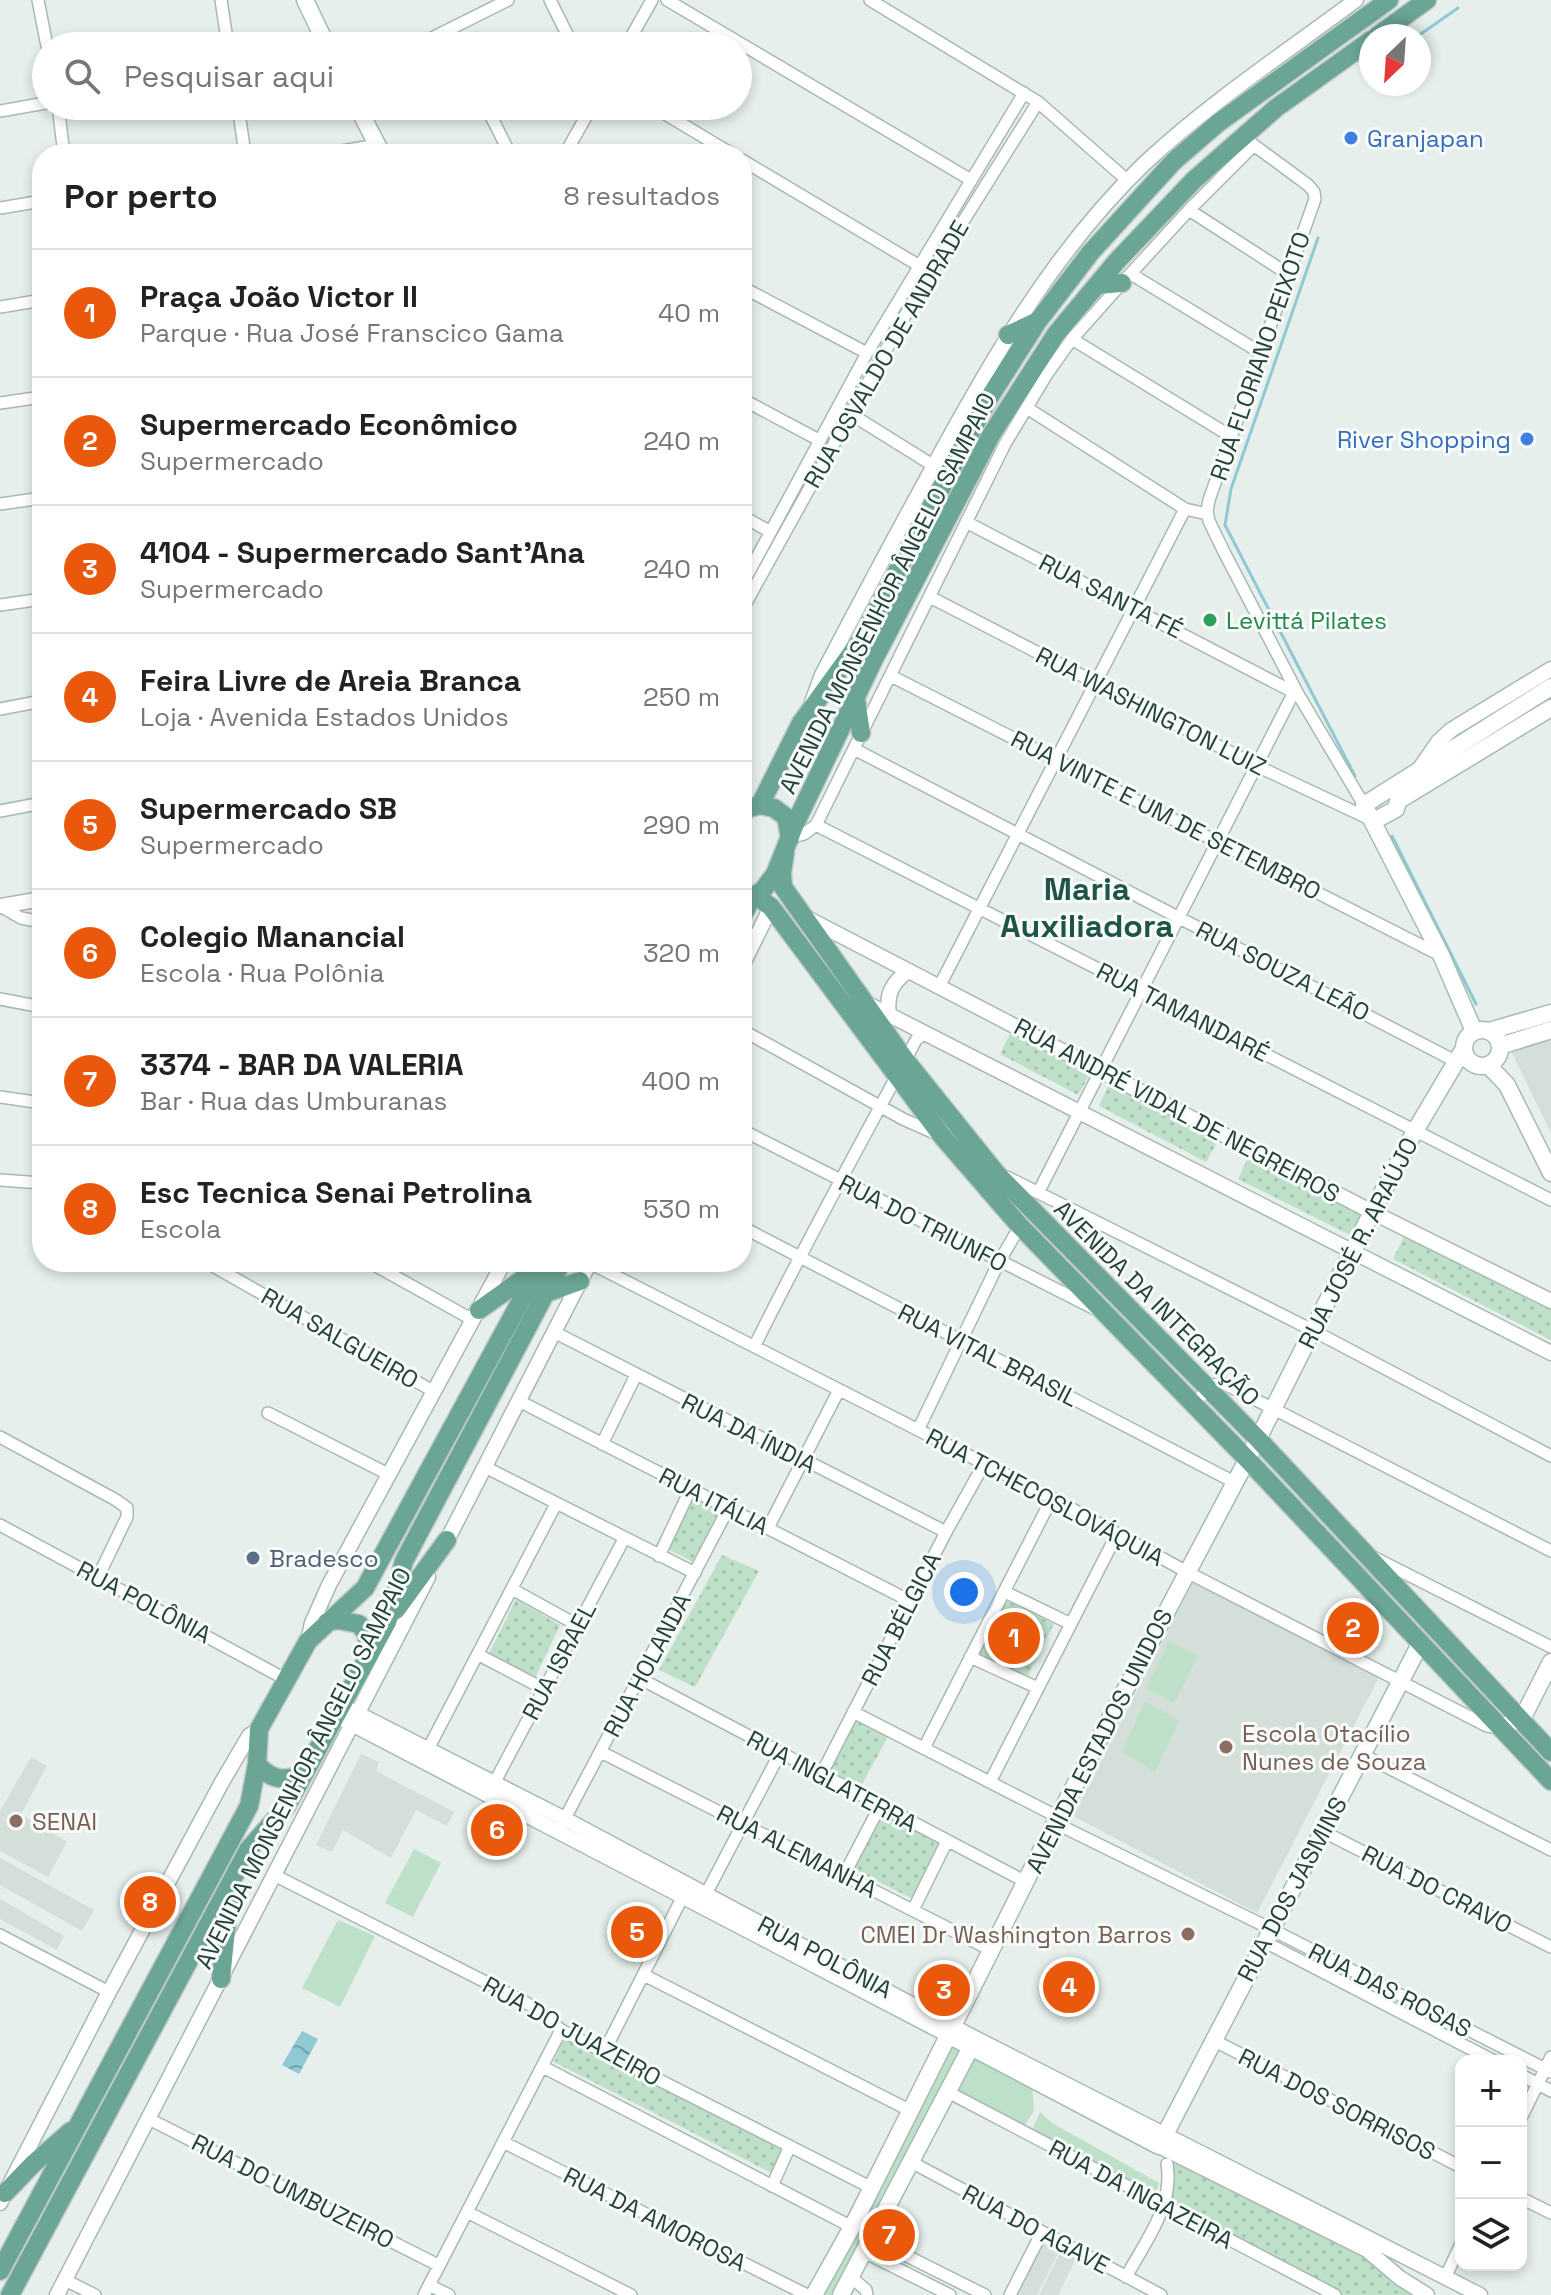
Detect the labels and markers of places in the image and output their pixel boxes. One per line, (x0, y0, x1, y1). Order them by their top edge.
place label: Granjapan (1367, 123, 1484, 154)
marker: Granjapan (1342, 129, 1360, 147)
place label: River Shopping (1337, 424, 1511, 455)
marker: River Shopping (1518, 430, 1536, 448)
place label: Levittá Pilates (1226, 605, 1387, 636)
marker: Levittá Pilates (1201, 611, 1219, 629)
place label: Bradesco (269, 1543, 378, 1574)
marker: Bradesco (244, 1549, 262, 1567)
pin: 2 (1327, 1598, 1379, 1658)
pin: 1 (988, 1608, 1040, 1668)
place label: Escola Otacílio Nunes de Souza (1242, 1718, 1427, 1777)
marker: Escola Otacílio Nunes de Souza (1217, 1738, 1235, 1756)
pin: 6 (471, 1800, 523, 1860)
place label: SENAI (32, 1806, 97, 1837)
marker: SENAI (7, 1812, 25, 1830)
pin: 8 (124, 1872, 176, 1932)
pin: 5 (611, 1902, 663, 1962)
place label: CMEI Dr Washington Barros (860, 1919, 1172, 1950)
marker: CMEI Dr Washington Barros (1179, 1925, 1197, 1943)
pin: 4 (1043, 1957, 1095, 2017)
pin: 3 (918, 1960, 970, 2020)
pin: 7 (863, 2205, 915, 2265)

